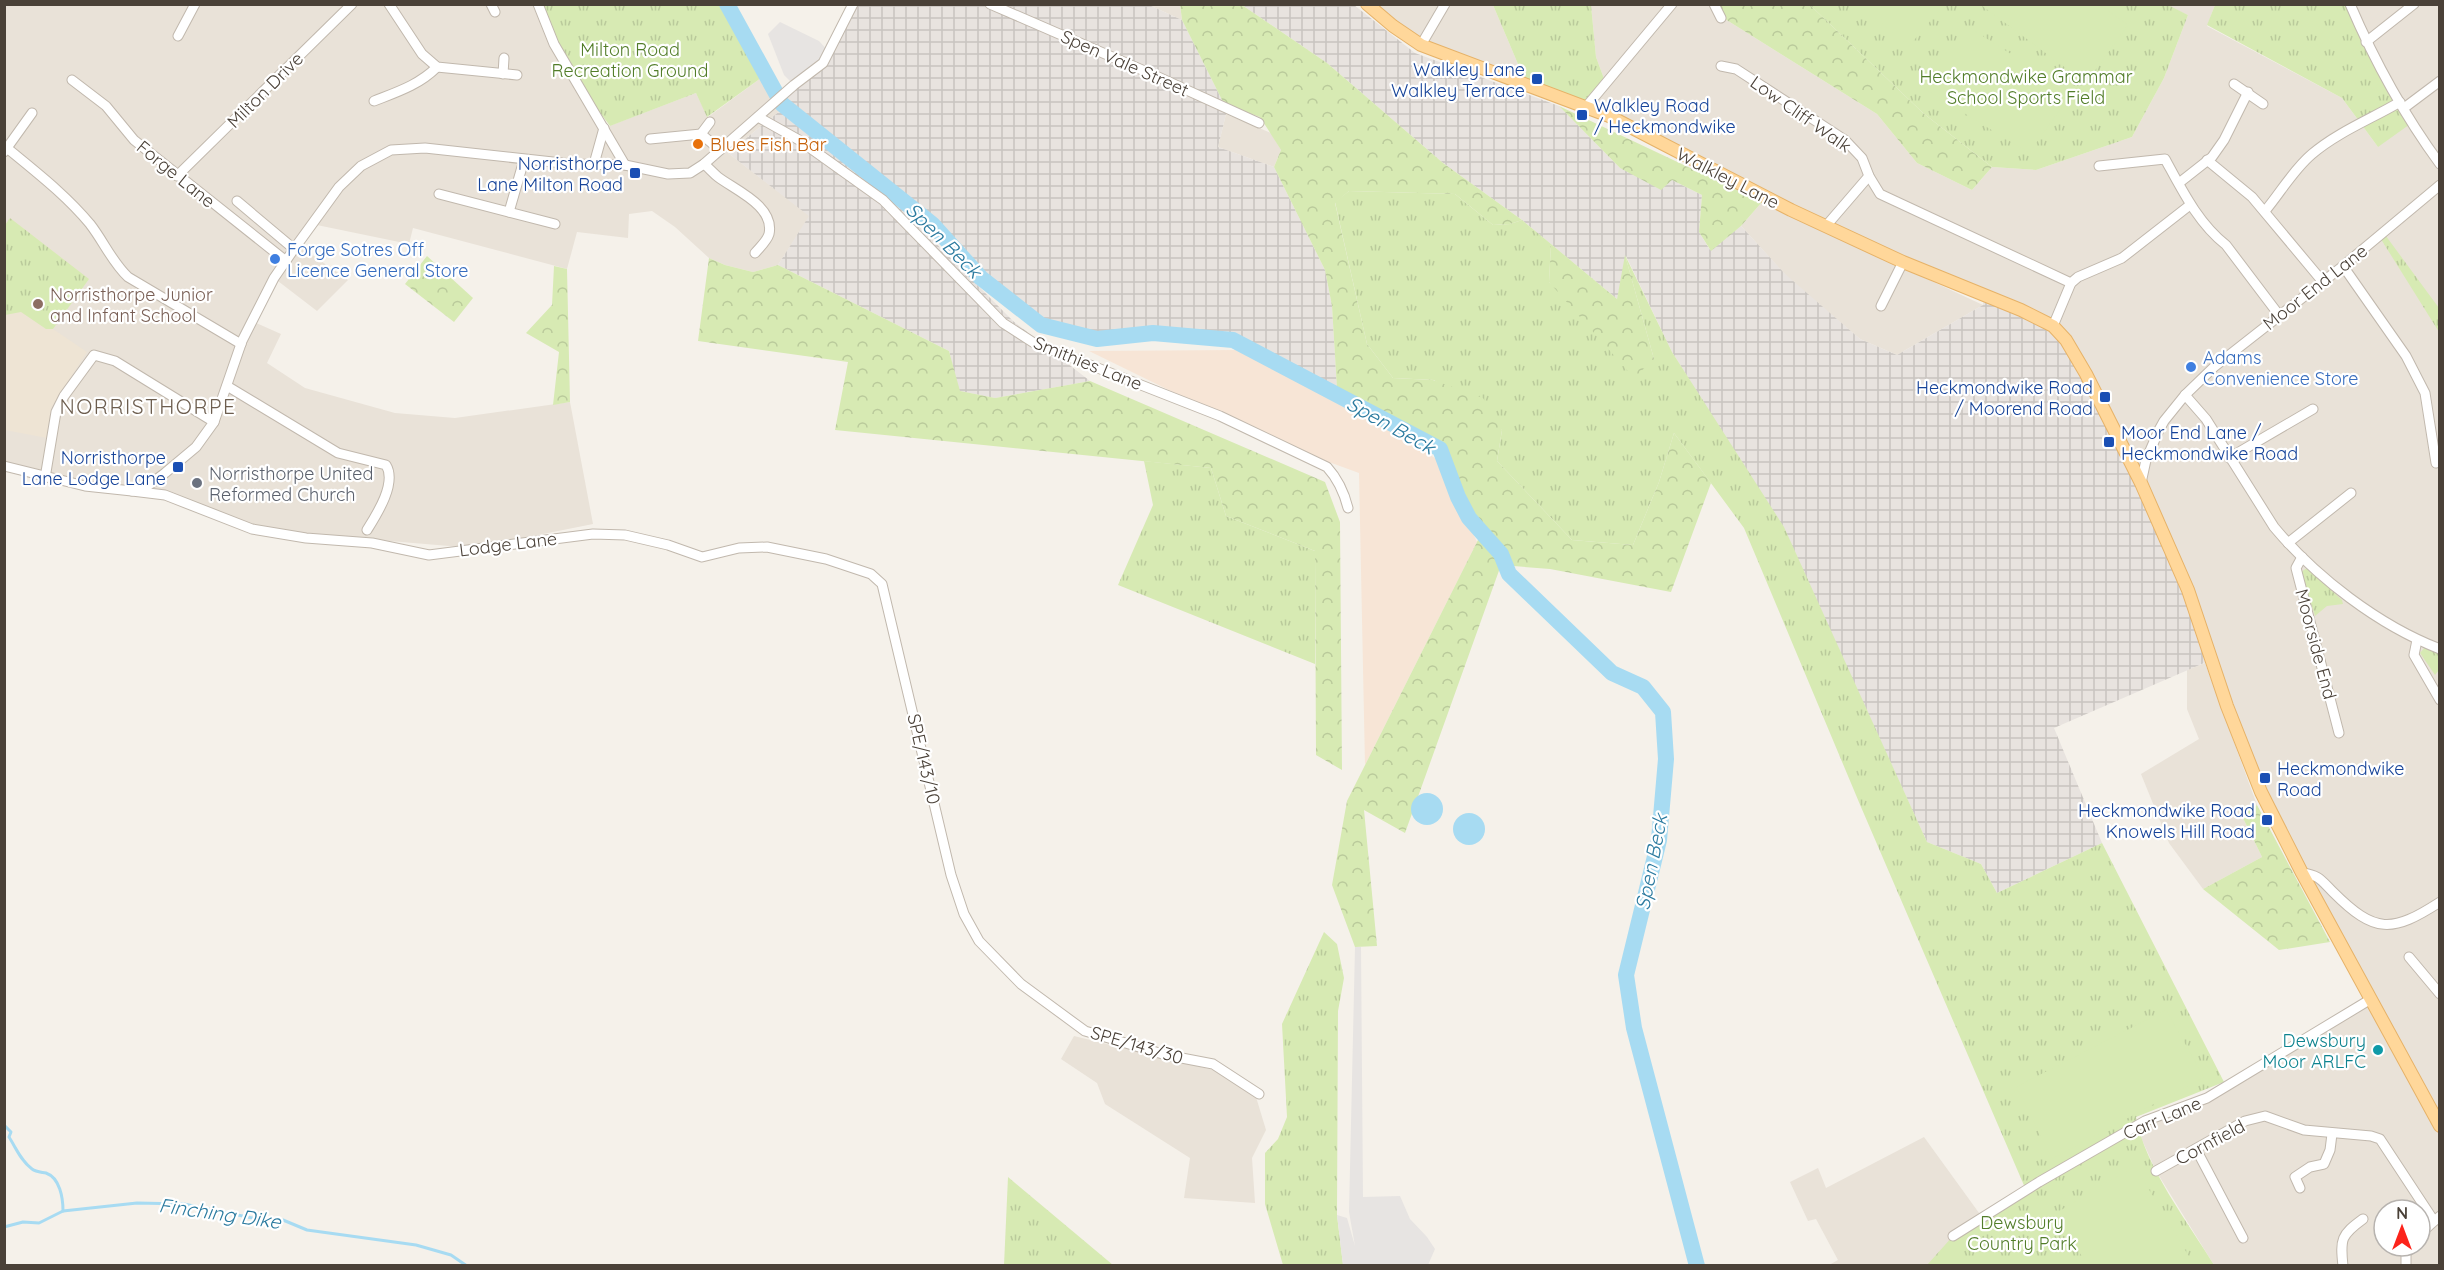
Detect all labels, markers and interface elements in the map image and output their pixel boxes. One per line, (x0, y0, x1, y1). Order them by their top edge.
street label: Spen Vale Street (1058, 25, 1192, 101)
park label: Milton Road Recreation Ground (552, 38, 708, 82)
street label: Milton Drive (222, 47, 308, 133)
place label: Walkley Lane Walkley Terrace (1391, 58, 1525, 102)
park label: Heckmondwike Grammar School Sports Field (1919, 65, 2133, 109)
street label: Low Cliff Walk (1746, 71, 1856, 157)
marker: Walkley Lane Walkley Terrace (1530, 72, 1544, 86)
place label: Walkley Road / Heckmondwike (1594, 94, 1736, 138)
marker: Walkley Road / Heckmondwike (1575, 108, 1589, 122)
place label: Blues Fish Bar (710, 133, 827, 156)
street label: Forge Lane (132, 135, 220, 213)
marker: Blues Fish Bar (691, 137, 705, 151)
street label: Walkley Lane (1673, 142, 1783, 214)
place label: Norristhorpe Lane Milton Road (477, 152, 623, 196)
marker: Norristhorpe Lane Milton Road (628, 166, 642, 180)
water label: Spen Beck (901, 197, 989, 285)
place label: Forge Sotres Off Licence General Store (287, 238, 468, 282)
street label: Moor End Lane (2258, 239, 2372, 335)
marker: Forge Sotres Off Licence General Store (268, 252, 282, 266)
place label: Norristhorpe Junior and Infant School (50, 283, 213, 327)
marker: Norristhorpe Junior and Infant School (31, 297, 45, 311)
street label: Smithies Lane (1030, 331, 1146, 395)
place label: Adams Convenience Store (2203, 346, 2358, 390)
marker: Adams Convenience Store (2184, 360, 2198, 374)
place label: Heckmondwike Road / Moorend Road (1916, 376, 2093, 420)
marker: Heckmondwike Road / Moorend Road (2098, 390, 2112, 404)
water label: Spen Beck (1343, 391, 1442, 461)
district label: NORRISTHORPE (60, 393, 236, 419)
place label: Moor End Lane / Heckmondwike Road (2121, 421, 2298, 465)
marker: Moor End Lane / Heckmondwike Road (2102, 435, 2116, 449)
place label: Norristhorpe Lane Lodge Lane (22, 446, 166, 490)
marker: Norristhorpe Lane Lodge Lane (171, 460, 185, 474)
place label: Norristhorpe United Reformed Church (209, 462, 373, 506)
marker: Norristhorpe United Reformed Church (190, 476, 204, 490)
street label: Lodge Lane (458, 527, 558, 561)
street label: Moorside End (2290, 586, 2342, 702)
street label: SPE/143/10 (902, 711, 946, 807)
place label: Heckmondwike Road (2277, 757, 2404, 801)
marker: Heckmondwike Road (2258, 771, 2272, 785)
place label: Heckmondwike Road Knowels Hill Road (2078, 799, 2255, 843)
water label: Spen Beck (1629, 810, 1673, 912)
marker: Heckmondwike Road Knowels Hill Road (2260, 813, 2274, 827)
street label: SPE/143/30 (1088, 1021, 1186, 1069)
place label: Dewsbury Moor ARLFC (2262, 1029, 2366, 1073)
marker: Dewsbury Moor ARLFC (2371, 1043, 2385, 1057)
street label: Carr Lane (2120, 1091, 2204, 1145)
street label: Cornfield (2171, 1114, 2249, 1170)
water label: Finching Dike (157, 1192, 283, 1234)
north arrow (2372, 1198, 2432, 1258)
text: N (2396, 1203, 2408, 1223)
park label: Dewsbury Country Park (1967, 1211, 2077, 1255)

